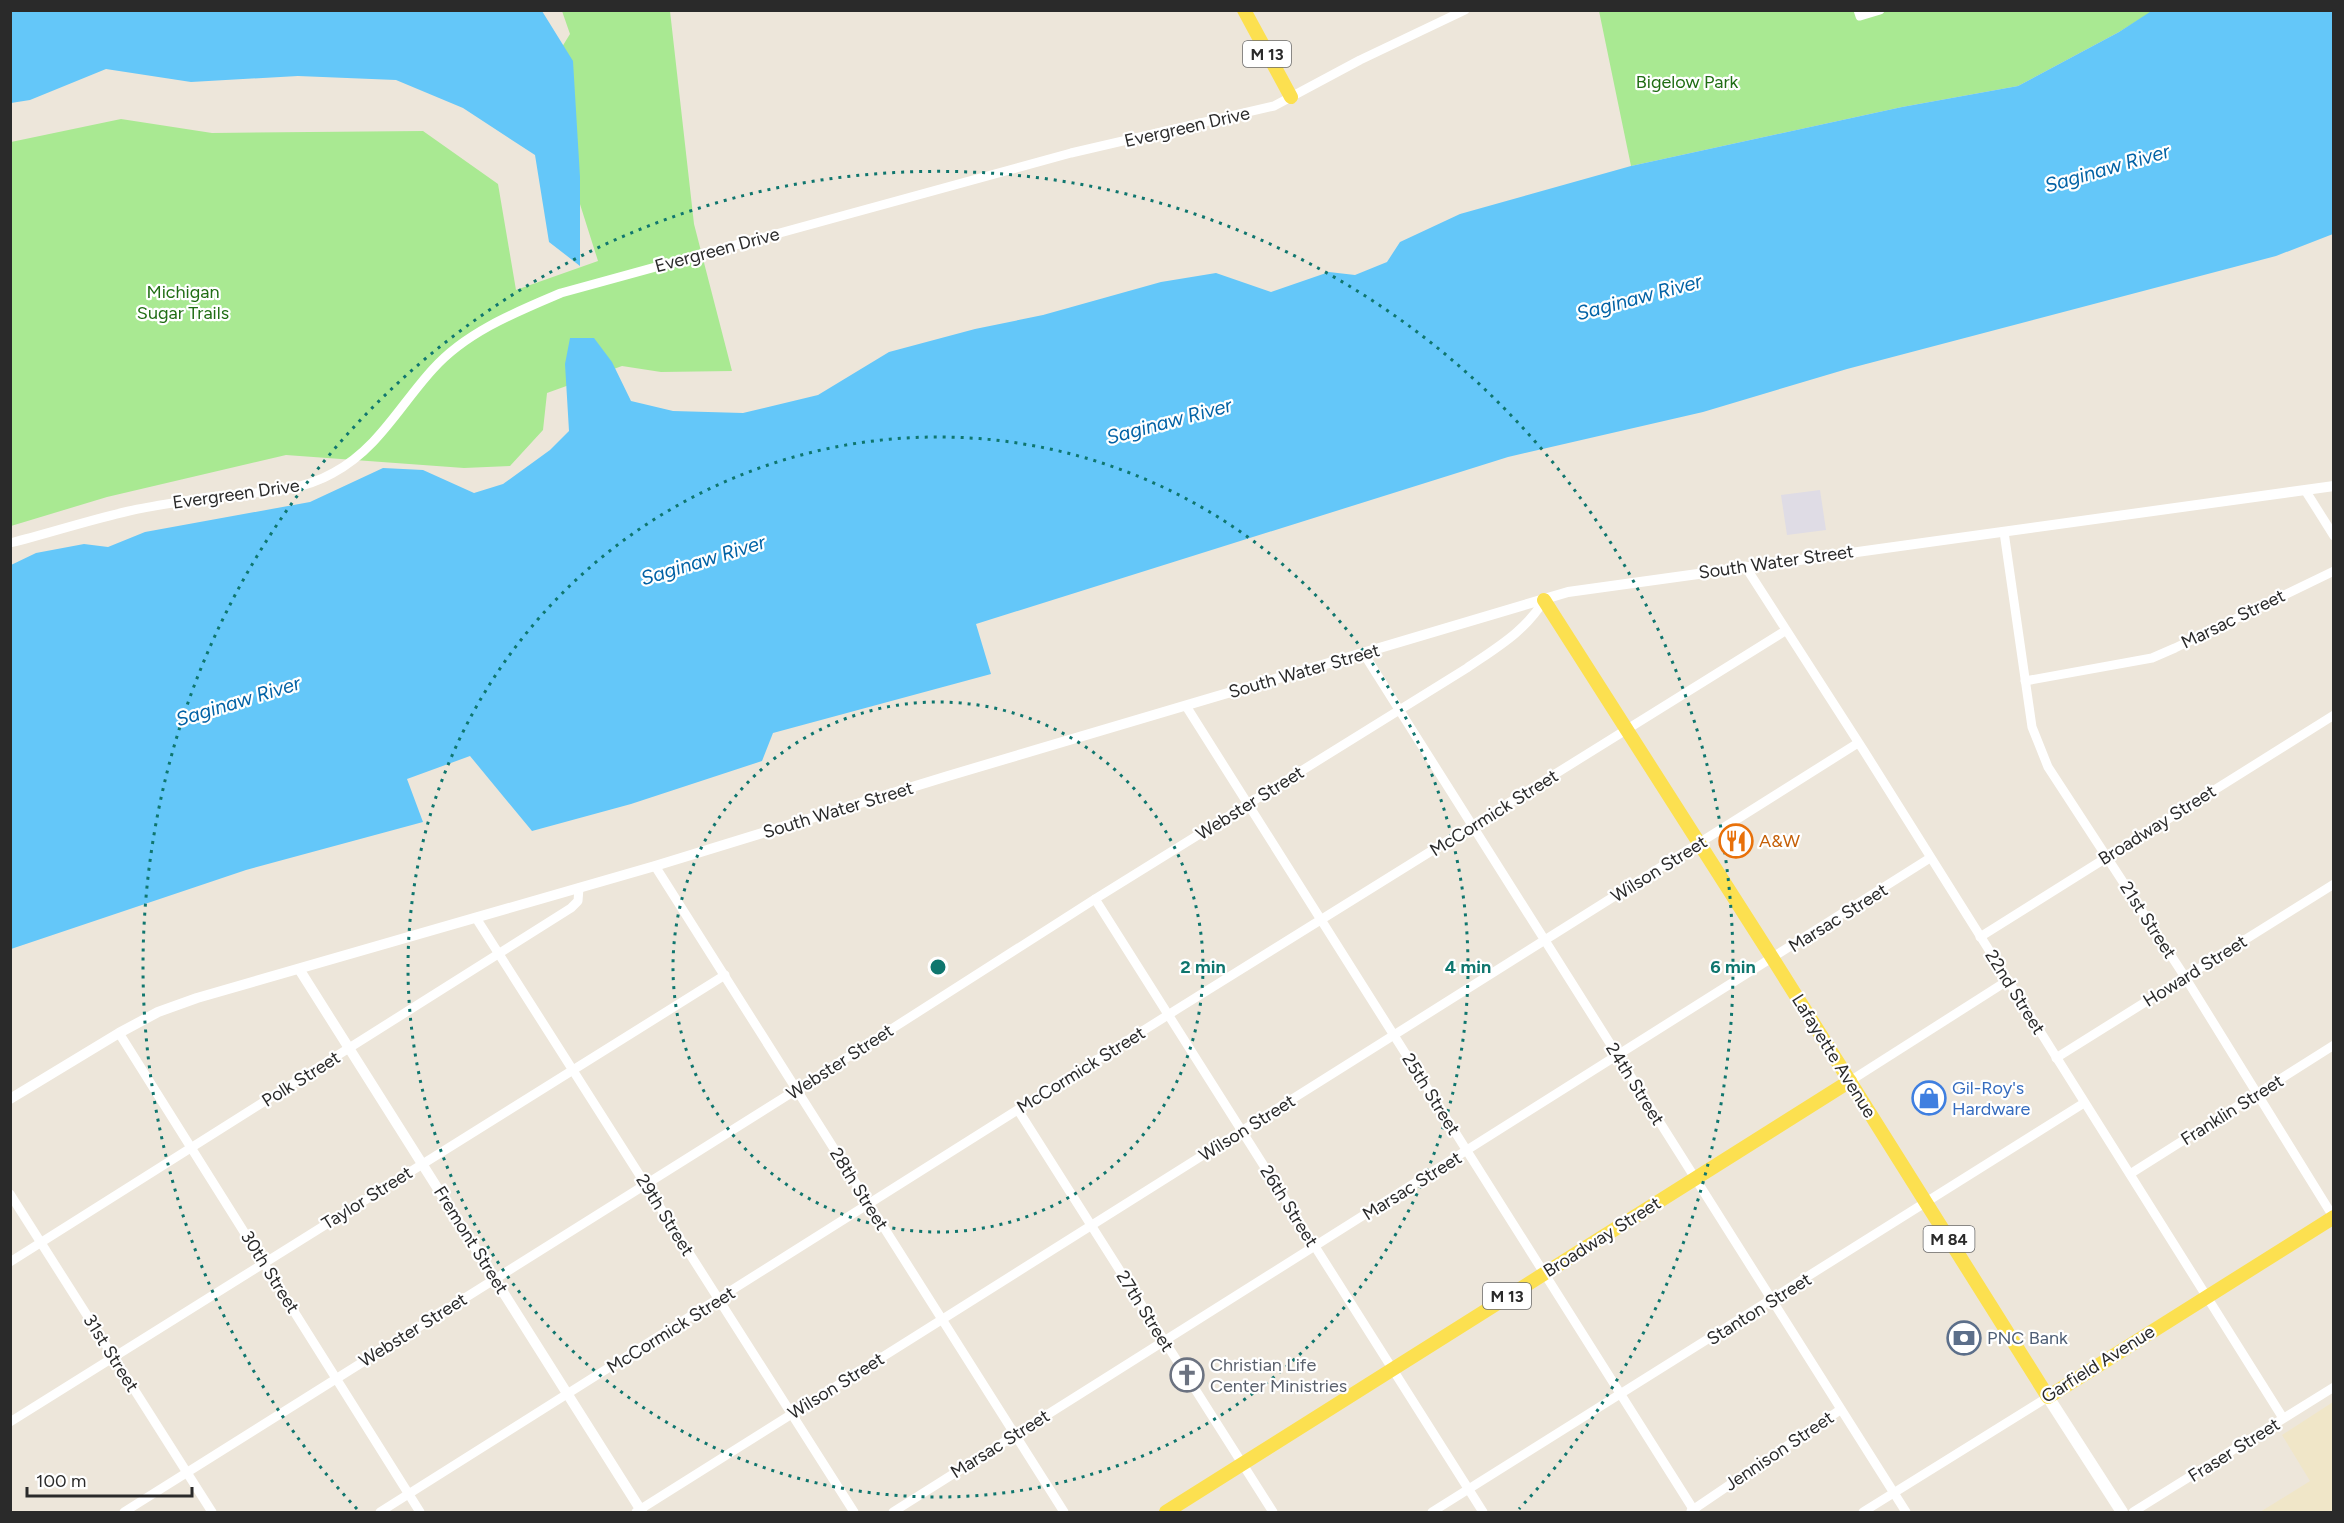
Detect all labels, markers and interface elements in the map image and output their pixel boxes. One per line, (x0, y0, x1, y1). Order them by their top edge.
road number: M 13 (1243, 41, 1291, 67)
park label: Bigelow Park (1636, 71, 1739, 93)
street label: Evergreen Drive (1122, 102, 1252, 152)
water label: Saginaw River (2042, 138, 2173, 197)
street label: Evergreen Drive (652, 223, 782, 277)
water label: Saginaw River (1574, 268, 1706, 325)
park label: Michigan Sugar Trails (137, 281, 229, 324)
water label: Saginaw River (1104, 392, 1236, 449)
street label: Evergreen Drive (171, 474, 301, 514)
water label: Saginaw River (638, 529, 769, 590)
street label: South Water Street (1697, 540, 1855, 584)
street label: Marsac Street (2178, 584, 2289, 654)
street label: South Water Street (1226, 639, 1382, 703)
water label: Saginaw River (173, 670, 304, 731)
street label: Webster Street (1192, 761, 1308, 845)
street label: McCormick Street (1426, 765, 1562, 861)
street label: South Water Street (760, 777, 916, 843)
street label: Broadway Street (2094, 780, 2220, 870)
restaurant icon: A&W (1718, 823, 1754, 859)
place label: A&W (1759, 830, 1801, 852)
street label: Wilson Street (1607, 831, 1711, 907)
street label: 21st Street (2115, 877, 2181, 963)
street label: Marsac Street (1784, 879, 1892, 957)
street label: Howard Street (2139, 930, 2251, 1012)
street label: 22nd Street (1980, 946, 2050, 1039)
text: 2 min (1180, 956, 1226, 978)
text: 4 min (1445, 956, 1491, 978)
text: 6 min (1710, 956, 1756, 978)
centre of rings (928, 957, 948, 977)
street label: Lafayette Avenue (1787, 990, 1881, 1122)
street label: Webster Street (782, 1019, 898, 1105)
street label: McCormick Street (1013, 1022, 1149, 1118)
street label: 24th Street (1601, 1039, 1669, 1129)
street label: Polk Street (258, 1046, 344, 1112)
street label: 25th Street (1397, 1049, 1465, 1139)
street label: Franklin Street (2177, 1070, 2287, 1150)
place label: Gil-Roy's Hardware (1952, 1077, 2030, 1120)
shop icon: Gil-Roy's Hardware (1911, 1080, 1947, 1116)
street label: Wilson Street (1195, 1090, 1299, 1166)
street label: 28th Street (825, 1144, 893, 1234)
street label: Marsac Street (1358, 1147, 1466, 1225)
street label: Taylor Street (318, 1161, 417, 1235)
street label: 26th Street (1255, 1161, 1323, 1251)
street label: 29th Street (631, 1170, 699, 1260)
street label: Fremont Street (429, 1182, 513, 1298)
street label: Broadway Street (1539, 1192, 1665, 1282)
road number: M 84 (1924, 1226, 1974, 1252)
street label: 30th Street (236, 1227, 304, 1317)
street label: 27th Street (1111, 1266, 1179, 1356)
street label: Stanton Street (1703, 1268, 1816, 1350)
street label: McCormick Street (603, 1282, 739, 1378)
road number: M 13 (1483, 1283, 1531, 1309)
street label: Webster Street (355, 1288, 471, 1372)
street label: 31st Street (79, 1310, 144, 1396)
bank icon: PNC Bank (1946, 1320, 1982, 1356)
street label: Garfield Avenue (2037, 1320, 2159, 1408)
place label: PNC Bank (1987, 1327, 2068, 1349)
street label: Wilson Street (784, 1348, 888, 1424)
place label: Christian Life Center Ministries (1210, 1354, 1347, 1397)
church icon: Christian Life Center Ministries (1169, 1357, 1205, 1393)
street label: Marsac Street (946, 1405, 1054, 1483)
street label: Jennison Street (1720, 1406, 1838, 1496)
street label: Fraser Street (2184, 1413, 2284, 1487)
scale bar (27, 1460, 192, 1498)
text: 100 m (36, 1470, 86, 1492)

